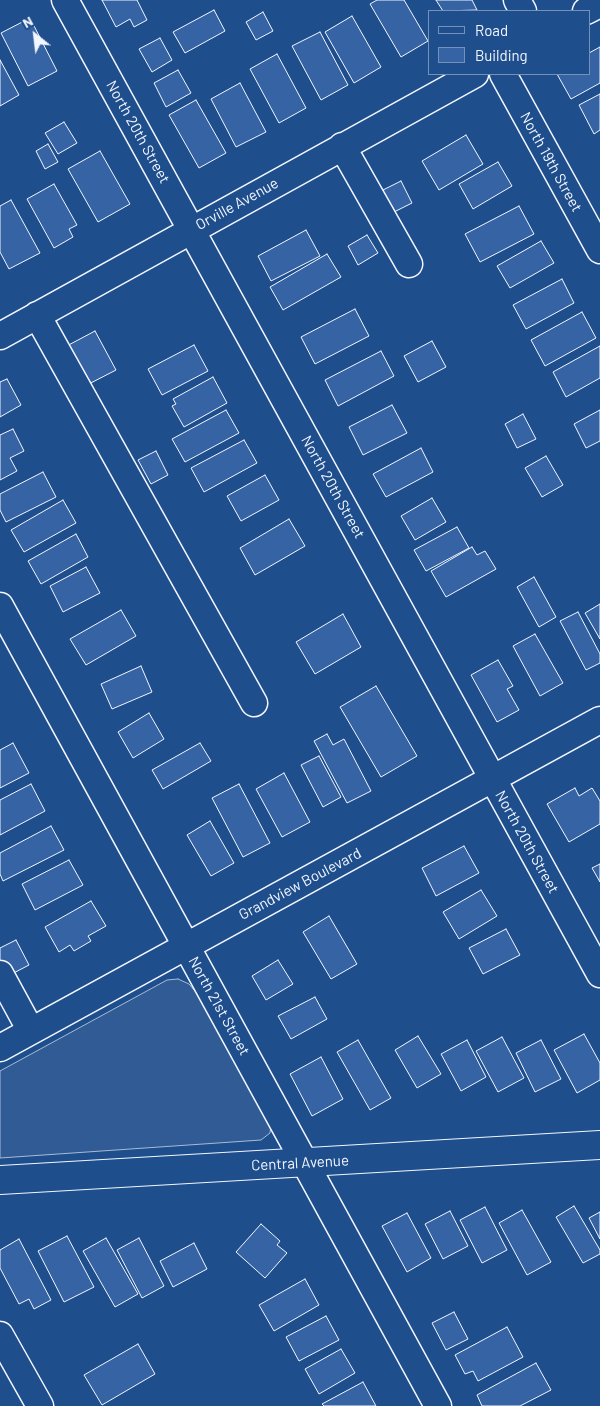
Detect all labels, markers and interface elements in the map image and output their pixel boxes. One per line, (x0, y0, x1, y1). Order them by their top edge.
north arrow (10, 10, 60, 60)
legend (428, 10, 590, 75)
text: N (19, 12, 36, 31)
text: Road (475, 21, 508, 39)
text: Building (475, 46, 528, 64)
street label: North 20th Street (102, 78, 174, 186)
street label: North 19th Street (516, 109, 586, 215)
street label: Orville Avenue (193, 174, 281, 234)
street label: North 20th Street (297, 433, 369, 541)
street label: North 20th Street (491, 788, 563, 896)
street label: Grandview Boulevard (236, 844, 364, 924)
street label: North 21st Street (184, 953, 254, 1059)
street label: Central Avenue (251, 1151, 349, 1175)

